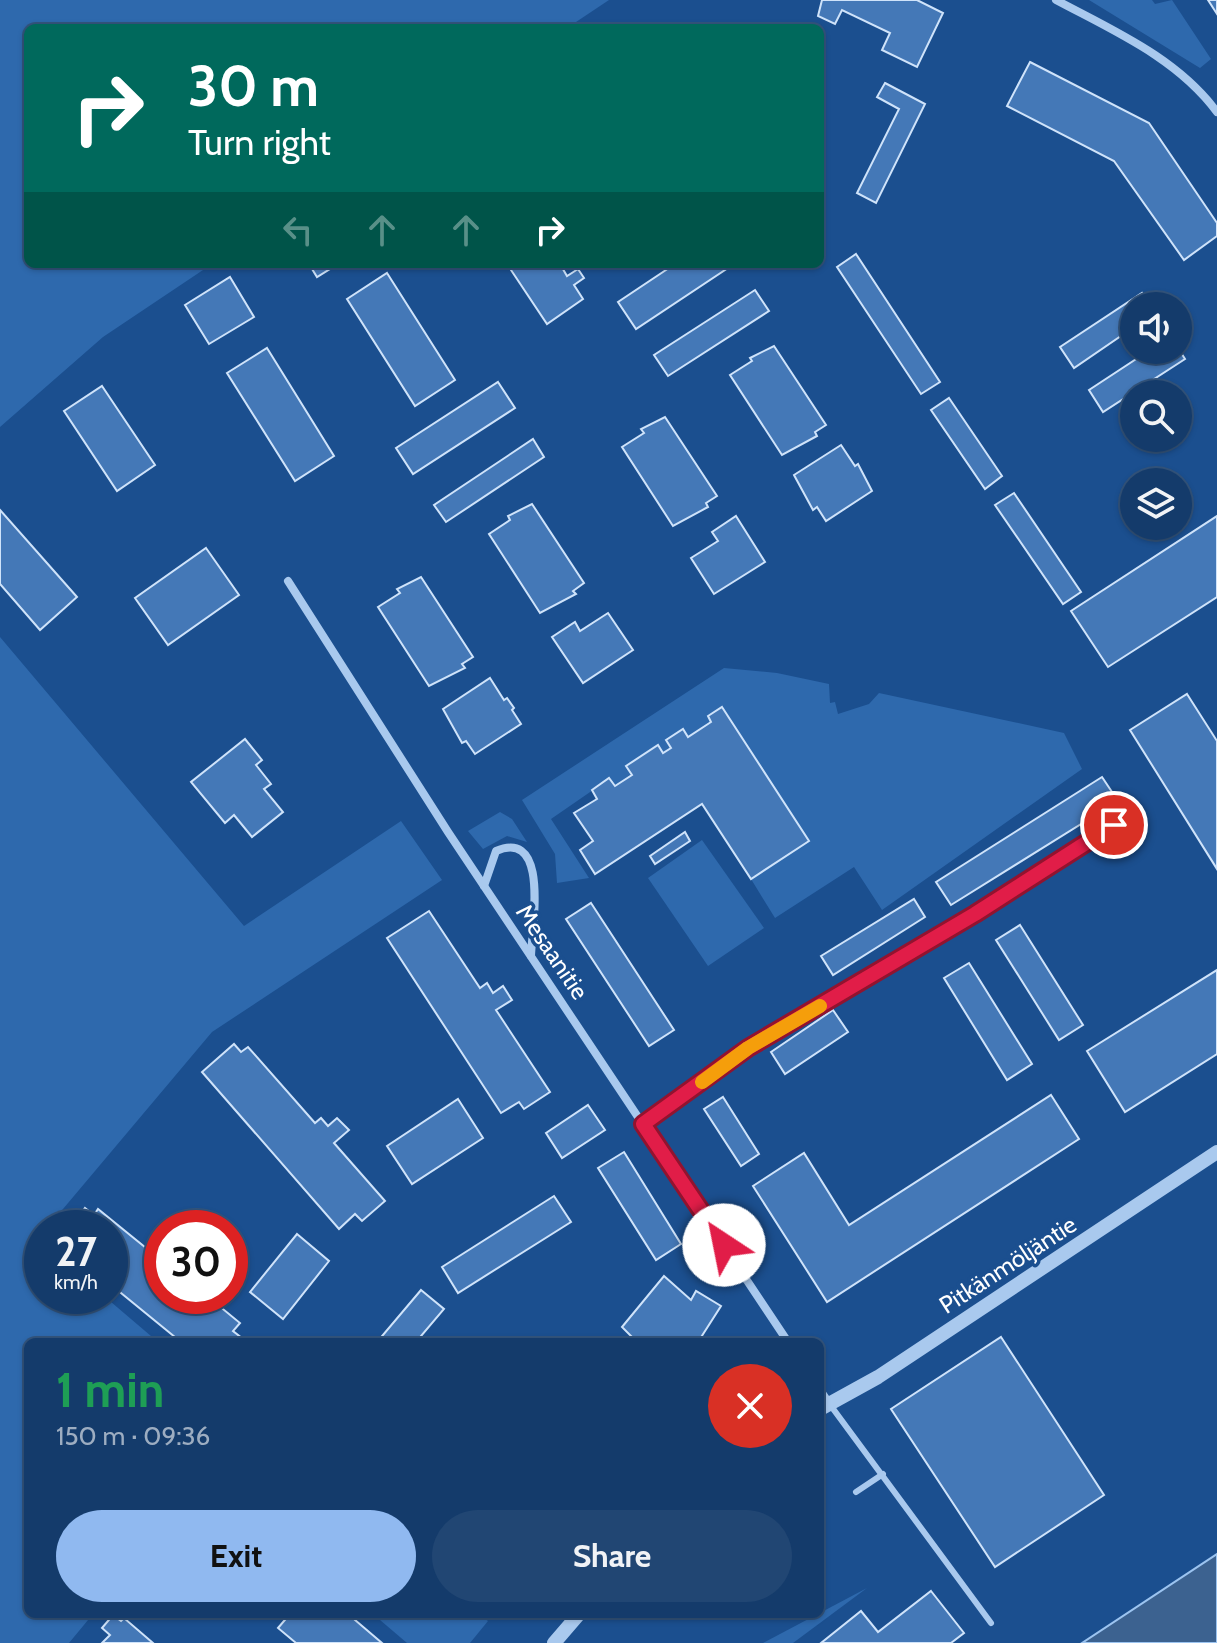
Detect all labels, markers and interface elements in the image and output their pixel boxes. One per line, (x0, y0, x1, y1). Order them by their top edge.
text: 30 m (188, 52, 319, 120)
icon: right (56, 56, 160, 160)
text: Turn right (188, 120, 331, 164)
icon: left (276, 208, 320, 252)
icon: ahead (360, 208, 404, 252)
icon: ahead (444, 208, 488, 252)
icon: right (528, 208, 572, 252)
map controls (1120, 292, 1192, 540)
button: sound (1120, 292, 1192, 364)
button: search (1120, 380, 1192, 452)
button: layers (1120, 468, 1192, 540)
pin (1080, 791, 1148, 859)
icon: arrive (1092, 803, 1136, 847)
street label: Mesaanitie (510, 899, 595, 1005)
position arrow (682, 1203, 766, 1287)
speed limit sign: 30 (144, 1210, 248, 1314)
street label: Pitkänmöljäntie (934, 1210, 1082, 1320)
text: 27 (55, 1227, 97, 1276)
text: km/h (54, 1270, 98, 1294)
text: 1 min (56, 1361, 164, 1419)
button: close (708, 1364, 792, 1448)
text: 150 m · 09:36 (56, 1420, 210, 1452)
button: Exit (56, 1510, 416, 1602)
button: Share (432, 1510, 792, 1602)

